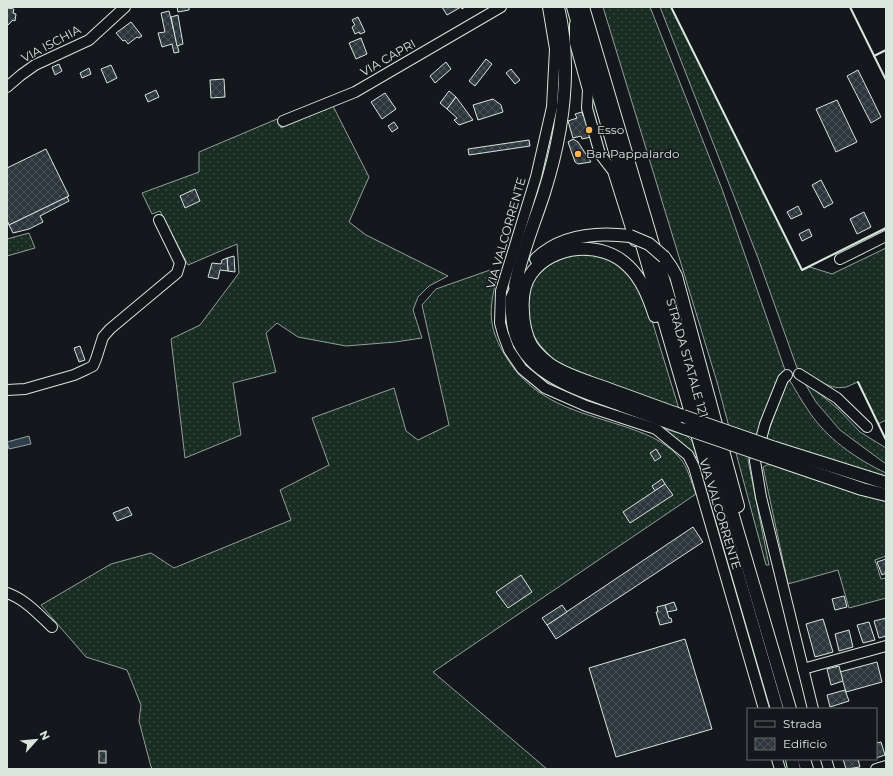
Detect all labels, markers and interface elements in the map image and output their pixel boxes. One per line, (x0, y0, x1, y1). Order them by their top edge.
street label: VIA ISCHIA (19, 21, 83, 65)
street label: VIA CAPRI (357, 36, 418, 79)
place label: Esso (597, 122, 624, 137)
marker: Esso (584, 125, 594, 135)
place label: Bar Pappalardo (586, 146, 680, 161)
marker: Bar Pappalardo (573, 149, 583, 159)
street label: VIA VALCORRENTE (482, 175, 529, 290)
street label: STRADA STATALE 121 (663, 296, 712, 419)
street label: VIA VALCORRENTE (696, 457, 744, 571)
legend (747, 708, 877, 760)
text: Strada (783, 716, 822, 731)
north arrow (16, 720, 56, 760)
text: N (37, 728, 53, 743)
text: Edificio (783, 736, 827, 751)

